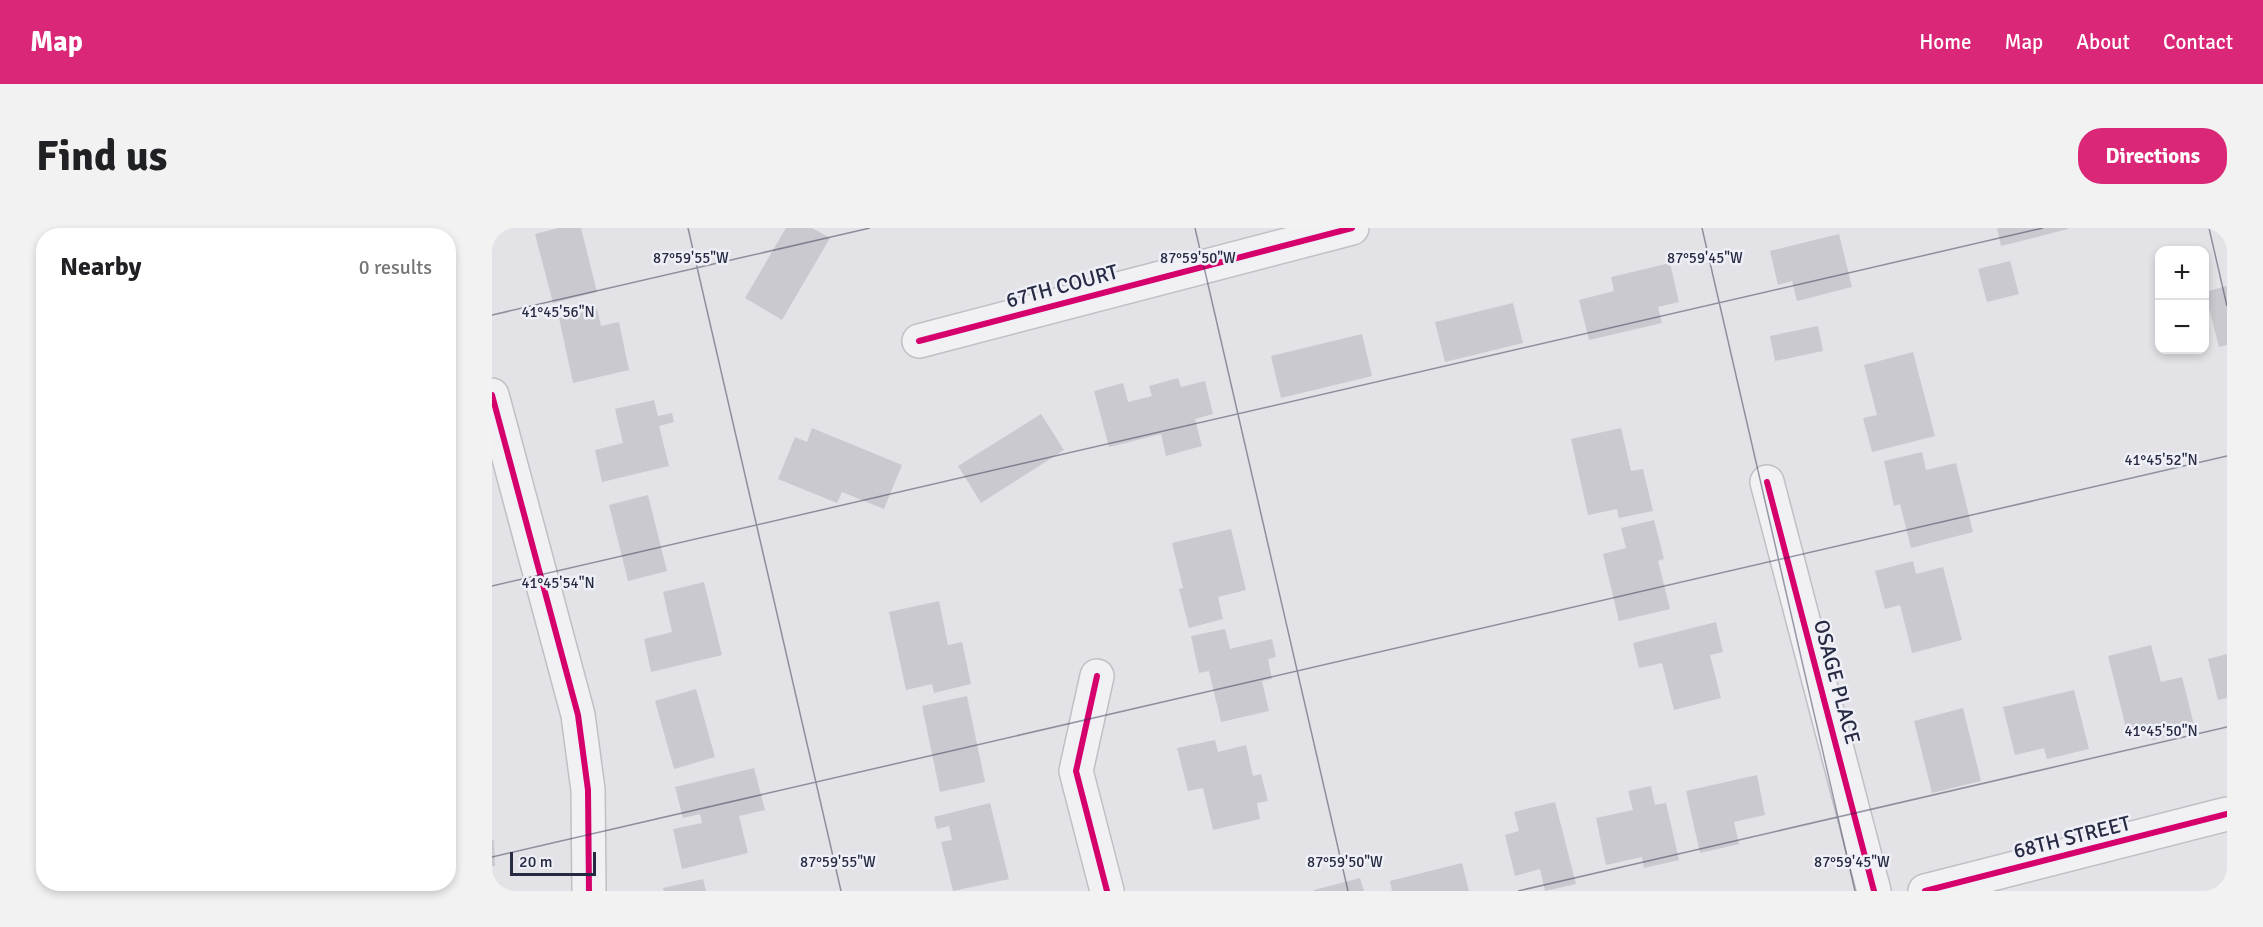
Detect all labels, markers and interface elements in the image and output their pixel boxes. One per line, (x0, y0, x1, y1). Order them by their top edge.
text: Map (30, 25, 83, 59)
text: Home (1919, 29, 1972, 55)
text: Map (2005, 29, 2043, 55)
text: About (2076, 29, 2130, 55)
text: Contact (2163, 29, 2233, 55)
button: Directions (2078, 128, 2227, 184)
text: Find us (36, 131, 167, 182)
map controls (2155, 246, 2209, 354)
button: + (2155, 246, 2209, 300)
text: 87°59'55"W (653, 249, 729, 267)
text: 87°59'50"W (1160, 249, 1236, 267)
text: 87°59'45"W (1667, 249, 1743, 267)
text: Nearby (60, 251, 141, 283)
text: 0 results (359, 255, 432, 280)
street label: 67TH COURT (1003, 258, 1121, 313)
button: − (2155, 300, 2209, 354)
text: 41°45'56"N (521, 303, 595, 321)
text: 41°45'52"N (2124, 451, 2198, 469)
text: 41°45'54"N (521, 574, 595, 592)
street label: OSAGE PLACE (1808, 617, 1866, 747)
text: 41°45'50"N (2124, 722, 2198, 740)
street label: 68TH STREET (2011, 810, 2134, 864)
scale bar (510, 849, 596, 876)
text: 20 m (519, 852, 553, 872)
text: 87°59'55"W (800, 853, 876, 871)
text: 87°59'50"W (1307, 853, 1383, 871)
text: 87°59'45"W (1814, 853, 1890, 871)

